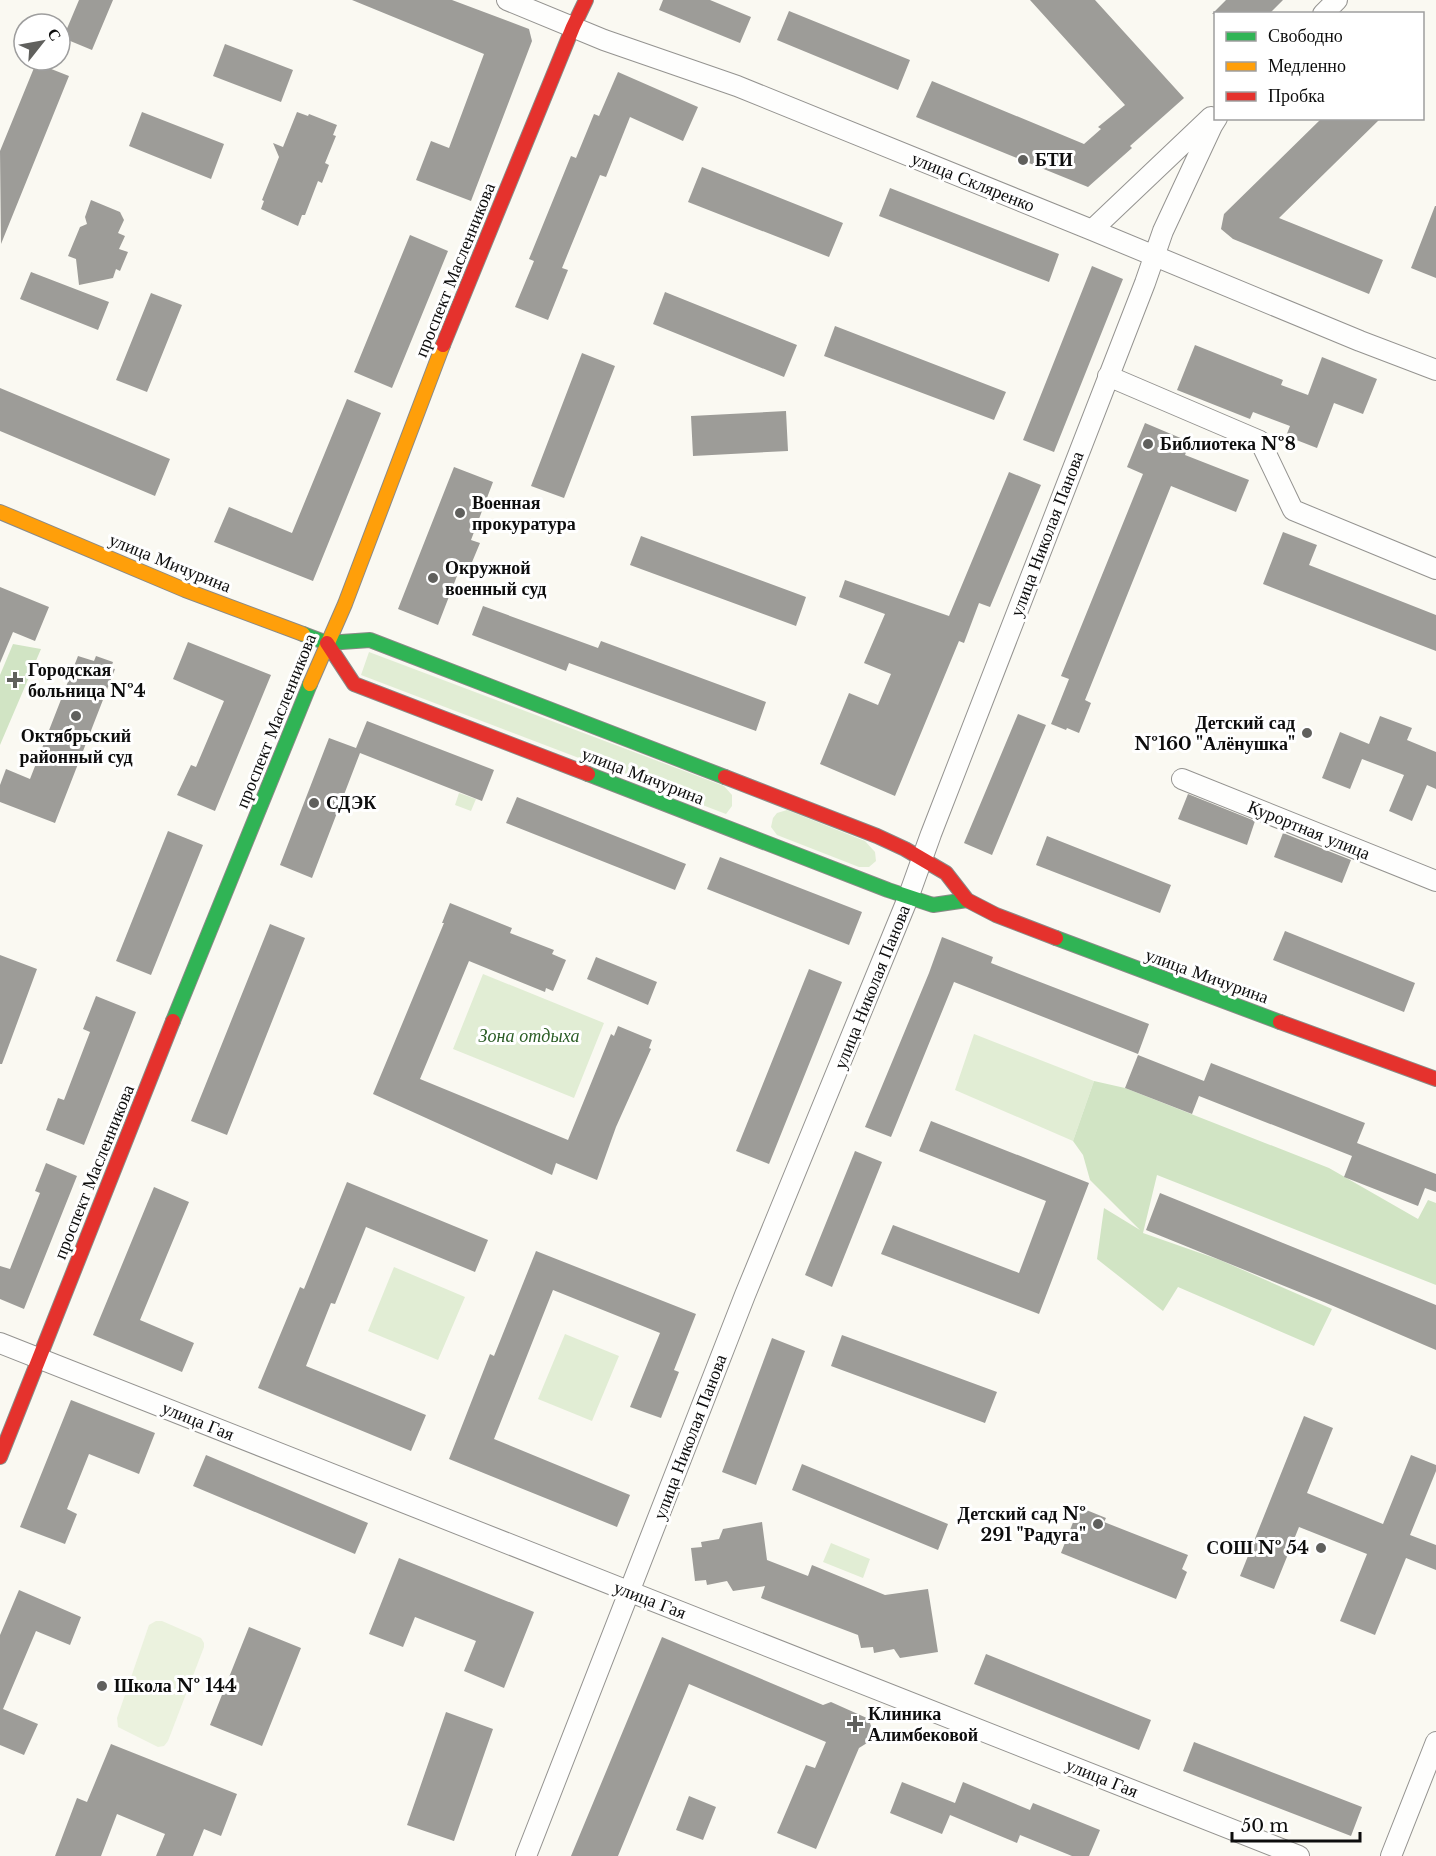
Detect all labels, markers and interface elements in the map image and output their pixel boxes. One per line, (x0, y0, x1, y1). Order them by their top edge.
north arrow (12, 12, 72, 72)
legend (1214, 12, 1424, 120)
text: С (43, 24, 66, 44)
text: Свободно (1268, 25, 1343, 47)
text: Медленно (1268, 55, 1346, 77)
text: Пробка (1268, 85, 1325, 107)
street label: улица Скляренко (908, 147, 1038, 217)
place label: БТИ (1035, 149, 1073, 171)
marker: БТИ (1016, 153, 1030, 167)
street label: проспект Масленникова (410, 180, 500, 360)
place label: Библиотека №8 (1160, 433, 1296, 455)
marker: Библиотека №8 (1141, 437, 1155, 451)
street label: улица Николая Панова (1005, 448, 1089, 620)
place label: Военная прокуратура (472, 492, 576, 535)
marker: Военная прокуратура (453, 506, 467, 520)
street label: улица Мичурина (106, 529, 234, 597)
place label: Окружной военный суд (445, 557, 546, 600)
marker: Окружной военный суд (426, 571, 440, 585)
street label: проспект Масленникова (231, 631, 321, 811)
place label: Городская больница №4 (28, 659, 146, 702)
marker: Городская больница №4 (6, 671, 24, 689)
marker: Октябрьский районный суд (69, 709, 83, 723)
place label: Детский сад №160 "Алёнушка" (1134, 712, 1295, 755)
place label: Октябрьский районный суд (19, 725, 133, 768)
marker: Детский сад №160 "Алёнушка" (1300, 726, 1314, 740)
street label: улица Мичурина (579, 743, 707, 809)
place label: СДЭК (326, 792, 376, 814)
street label: Курортная улица (1245, 795, 1373, 865)
marker: СДЭК (307, 796, 321, 810)
street label: улица Николая Панова (829, 902, 915, 1072)
street label: улица Мичурина (1142, 944, 1272, 1008)
park label: Зона отдыха (479, 1025, 579, 1047)
street label: проспект Масленникова (49, 1082, 139, 1262)
street label: улица Николая Панова (648, 1351, 732, 1523)
street label: улица Гая (159, 1397, 237, 1445)
place label: Детский сад № 291 "Радуга" (958, 1503, 1086, 1546)
marker: Детский сад № 291 "Радуга" (1091, 1517, 1105, 1531)
place label: СОШ № 54 (1206, 1537, 1309, 1559)
marker: СОШ № 54 (1314, 1541, 1328, 1555)
street label: улица Гая (611, 1576, 689, 1624)
place label: Школа № 144 (114, 1675, 237, 1697)
marker: Школа № 144 (95, 1679, 109, 1693)
place label: Клиника Алимбековой (868, 1703, 978, 1746)
marker: Клиника Алимбековой (846, 1715, 864, 1733)
street label: улица Гая (1063, 1754, 1141, 1802)
scale bar (1232, 1805, 1360, 1843)
text: 50 m (1241, 1815, 1289, 1837)

